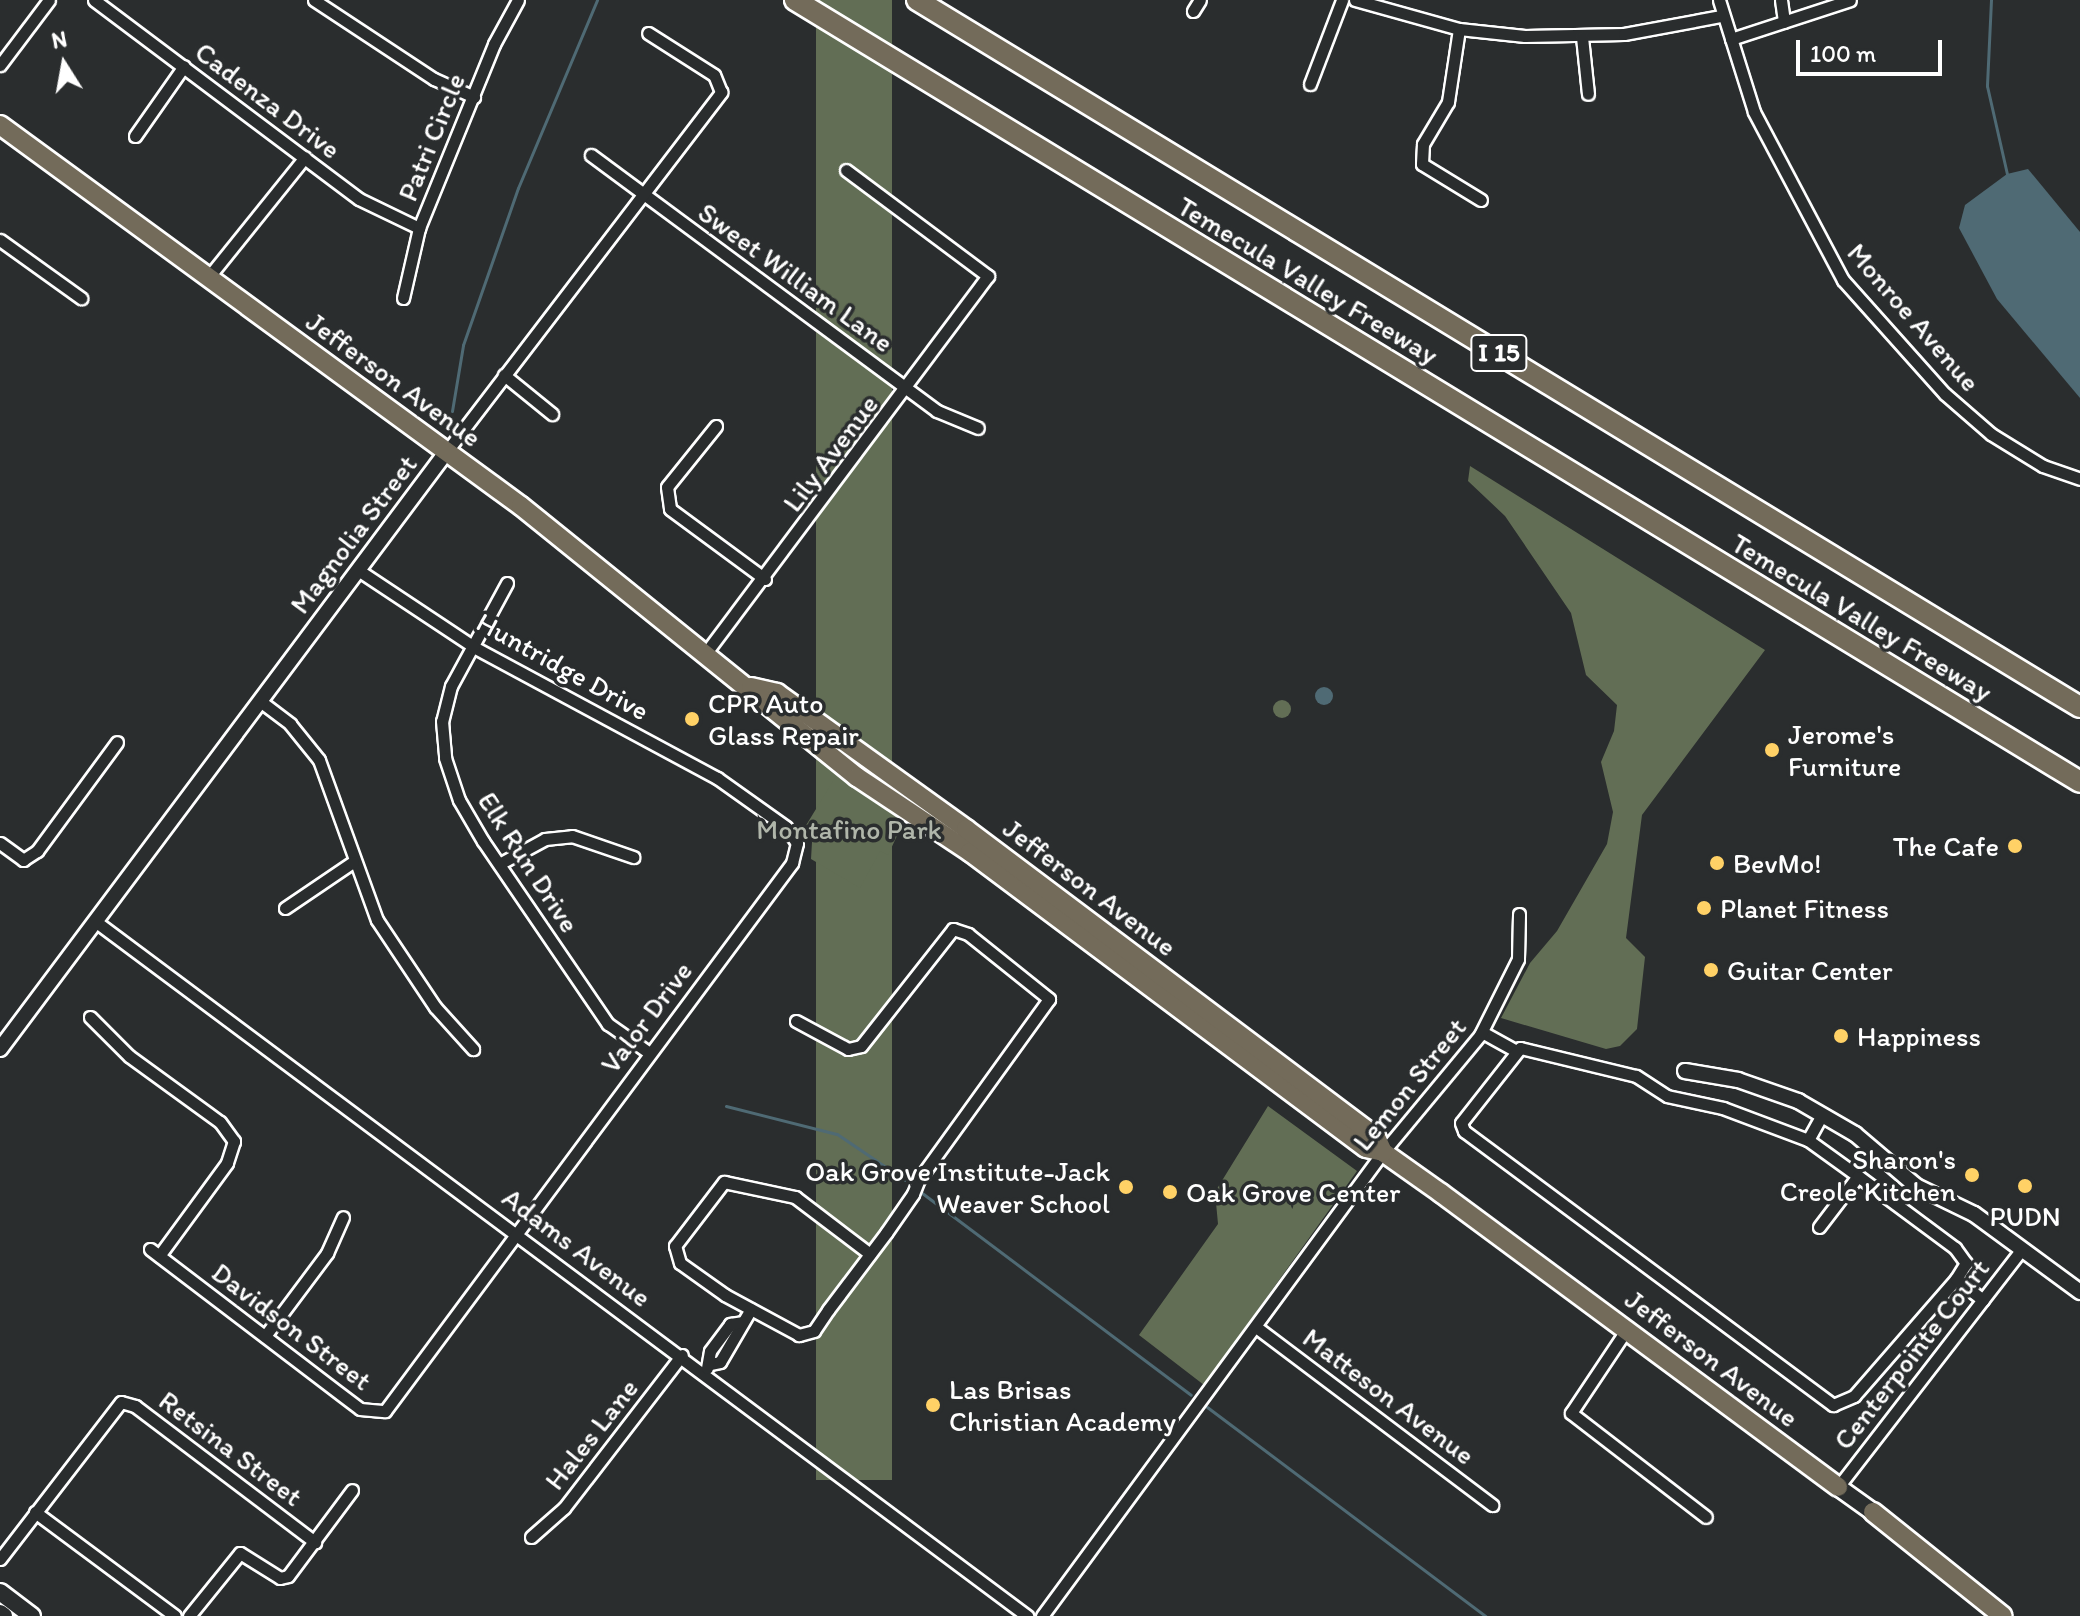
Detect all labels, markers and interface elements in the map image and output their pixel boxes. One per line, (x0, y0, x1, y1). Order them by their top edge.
north arrow (24, 24, 104, 104)
scale bar (1800, 24, 1946, 74)
text: N (49, 25, 69, 55)
street label: Cadenza Drive (189, 34, 347, 166)
text: 100 m (1810, 39, 1876, 68)
street label: Patri Circle (390, 68, 472, 206)
street label: Temecula Valley Freeway (1172, 189, 1444, 371)
street label: Sweet William Lane (691, 194, 901, 360)
street label: Monroe Avenue (1841, 236, 1987, 398)
street label: Jefferson Avenue (300, 304, 488, 454)
road number: I 15 (1469, 331, 1529, 375)
street label: Lily Avenue (776, 388, 884, 518)
street label: Magnolia Street (282, 448, 424, 620)
street label: Temecula Valley Freeway (1726, 526, 1998, 708)
street label: Huntridge Drive (471, 605, 655, 727)
place label: CPR Auto Glass Repair (708, 686, 858, 752)
marker: CPR Auto Glass Repair (683, 710, 701, 728)
place label: Jerome's Furniture (1788, 717, 1901, 783)
marker: Jerome's Furniture (1763, 741, 1781, 759)
street label: Elk Run Drive (471, 785, 587, 939)
street label: Jefferson Avenue (997, 811, 1183, 963)
park label: Montafino Park (756, 812, 942, 846)
place label: The Cafe (1892, 829, 1999, 863)
marker: The Cafe (2006, 837, 2024, 855)
place label: BevMo! (1733, 846, 1821, 880)
marker: BevMo! (1708, 854, 1726, 872)
place label: Planet Fitness (1720, 891, 1889, 925)
marker: Planet Fitness (1695, 899, 1713, 917)
place label: Guitar Center (1727, 953, 1893, 987)
street label: Valor Drive (593, 954, 699, 1080)
marker: Guitar Center (1702, 961, 1720, 979)
street label: Lemon Street (1345, 1011, 1473, 1157)
place label: Happiness (1857, 1019, 1981, 1053)
marker: Happiness (1832, 1027, 1850, 1045)
place label: Sharon's Creole Kitchen (1779, 1142, 1956, 1208)
place label: Oak Grove Institute-Jack Weaver School (805, 1154, 1110, 1220)
marker: Sharon's Creole Kitchen (1963, 1166, 1981, 1184)
place label: Oak Grove Center (1186, 1175, 1401, 1209)
marker: PUDN (2016, 1177, 2034, 1195)
marker: Oak Grove Institute-Jack Weaver School (1117, 1178, 1135, 1196)
street label: Adams Avenue (496, 1180, 658, 1314)
marker: Oak Grove Center (1161, 1183, 1179, 1201)
place label: PUDN (1989, 1199, 2061, 1233)
street label: Centerpointe Court (1826, 1252, 1996, 1456)
street label: Davidson Street (206, 1255, 378, 1397)
street label: Jefferson Avenue (1619, 1282, 1805, 1434)
street label: Matteson Avenue (1297, 1321, 1481, 1471)
street label: Hales Lane (537, 1372, 645, 1496)
place label: Las Brisas Christian Academy (949, 1372, 1176, 1438)
street label: Retsina Street (153, 1383, 309, 1513)
marker: Las Brisas Christian Academy (924, 1396, 942, 1414)

